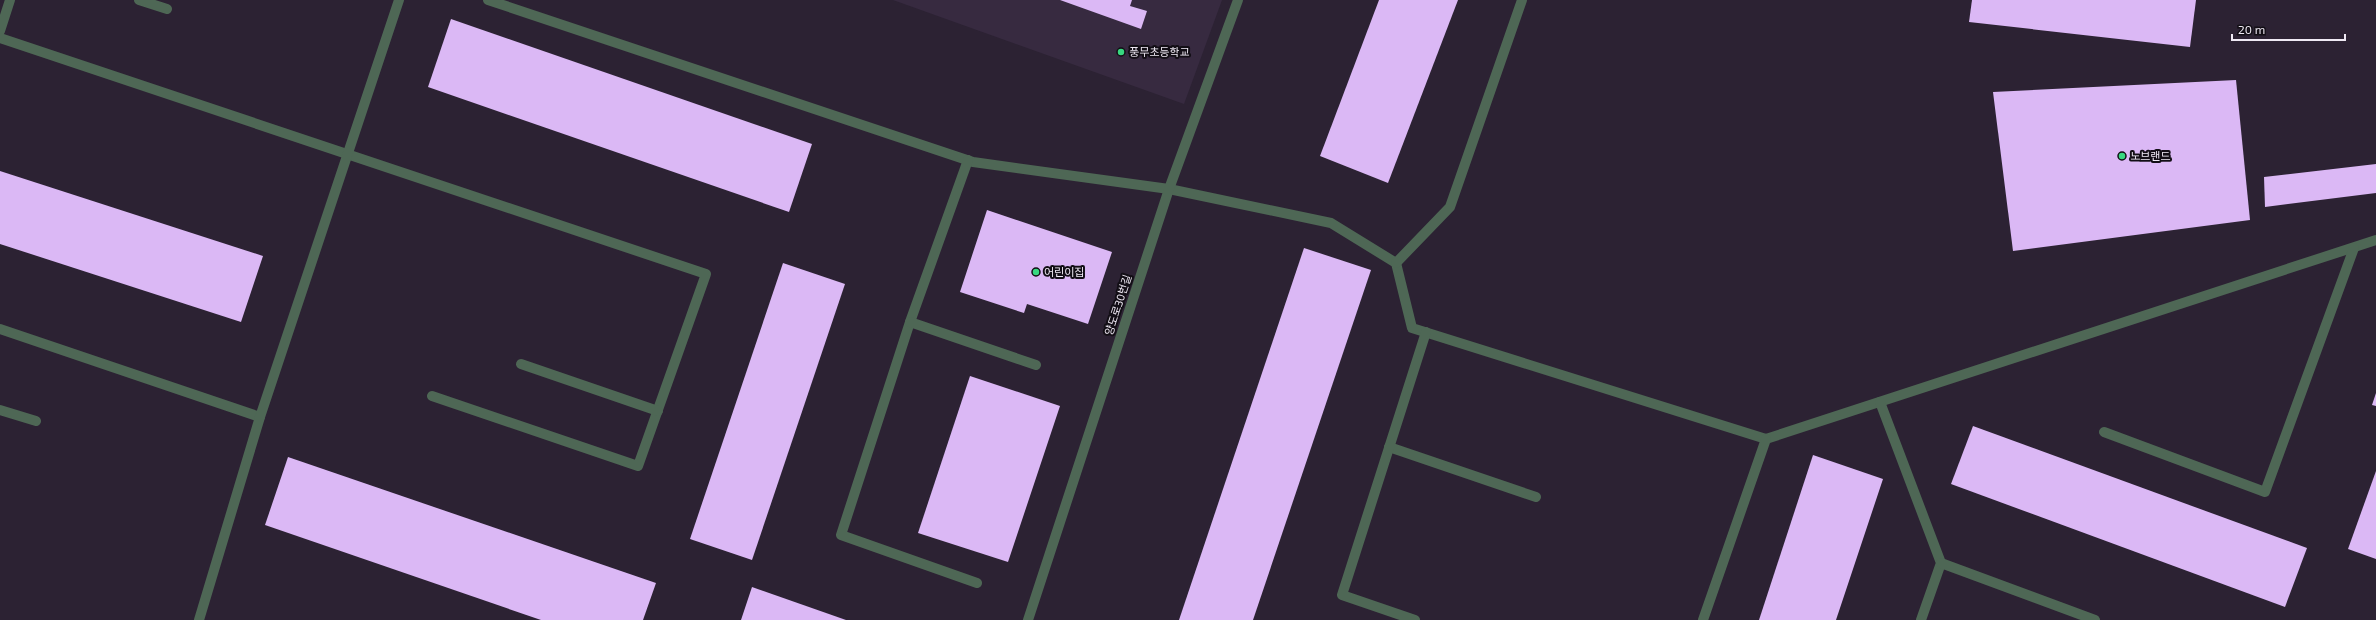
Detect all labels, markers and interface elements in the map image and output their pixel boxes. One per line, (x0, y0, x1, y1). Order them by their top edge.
scale bar (2232, 16, 2345, 42)
text: 20 m (2238, 22, 2265, 36)
place label: 풍무초등학교 (1129, 45, 1190, 58)
marker: 풍무초등학교 (1116, 47, 1126, 57)
place label: 노브랜드 (2130, 149, 2170, 162)
marker: 노브랜드 (2117, 151, 2127, 161)
place label: 어린이집 (1044, 265, 1084, 278)
marker: 어린이집 (1031, 267, 1041, 277)
street label: 양도로30번길 (1102, 273, 1133, 337)

